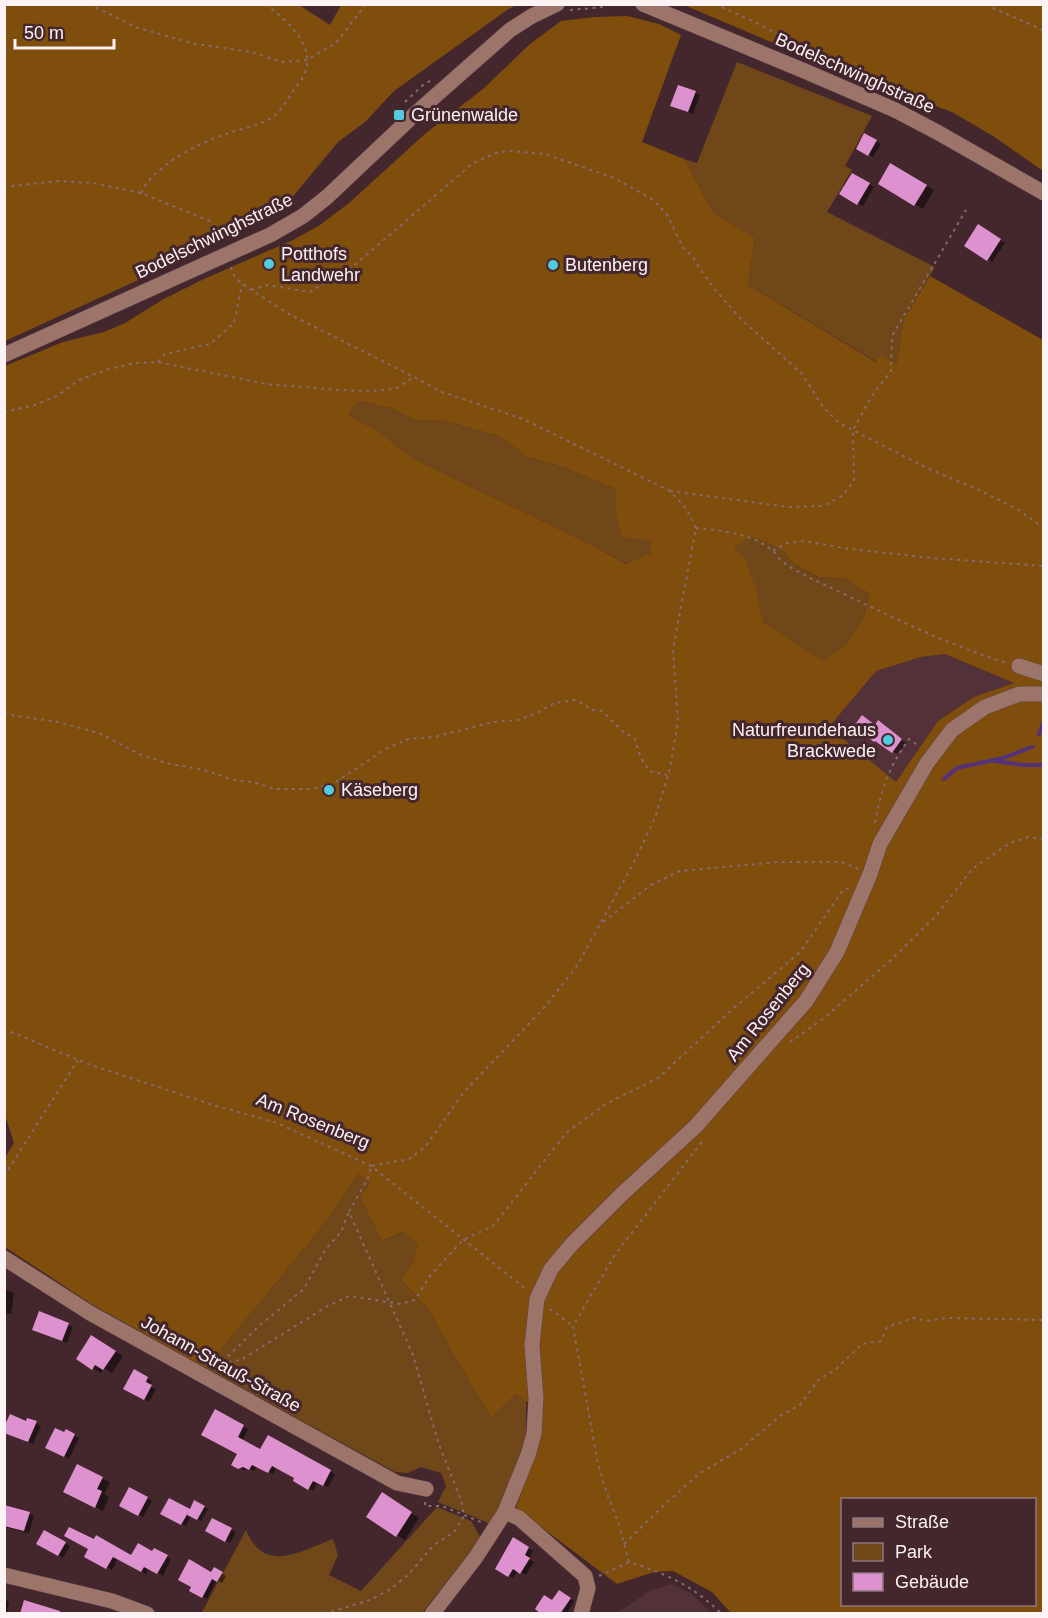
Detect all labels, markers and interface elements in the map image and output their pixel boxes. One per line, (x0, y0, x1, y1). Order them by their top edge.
scale bar (15, 12, 114, 50)
text: 50 m (24, 23, 64, 43)
street label: Bodelschwinghstraße (772, 29, 938, 117)
place label: Grünenwalde (411, 105, 518, 125)
marker: Grünenwalde (392, 108, 406, 122)
street label: Bodelschwinghstraße (132, 189, 296, 283)
place label: Potthofs Landwehr (281, 244, 360, 285)
place label: Butenberg (565, 255, 648, 275)
marker: Potthofs Landwehr (262, 257, 276, 271)
marker: Butenberg (546, 258, 560, 272)
place label: Naturfreundehaus Brackwede (732, 720, 876, 761)
marker: Naturfreundehaus Brackwede (881, 733, 895, 747)
place label: Käseberg (341, 780, 418, 800)
marker: Käseberg (322, 783, 336, 797)
street label: Am Rosenberg (722, 959, 814, 1065)
street label: Am Rosenberg (254, 1089, 372, 1153)
street label: Johann-Strauß-Straße (138, 1312, 304, 1416)
legend (841, 1498, 1036, 1606)
text: Straße (895, 1512, 949, 1532)
text: Park (895, 1542, 933, 1562)
text: Gebäude (895, 1572, 969, 1592)

